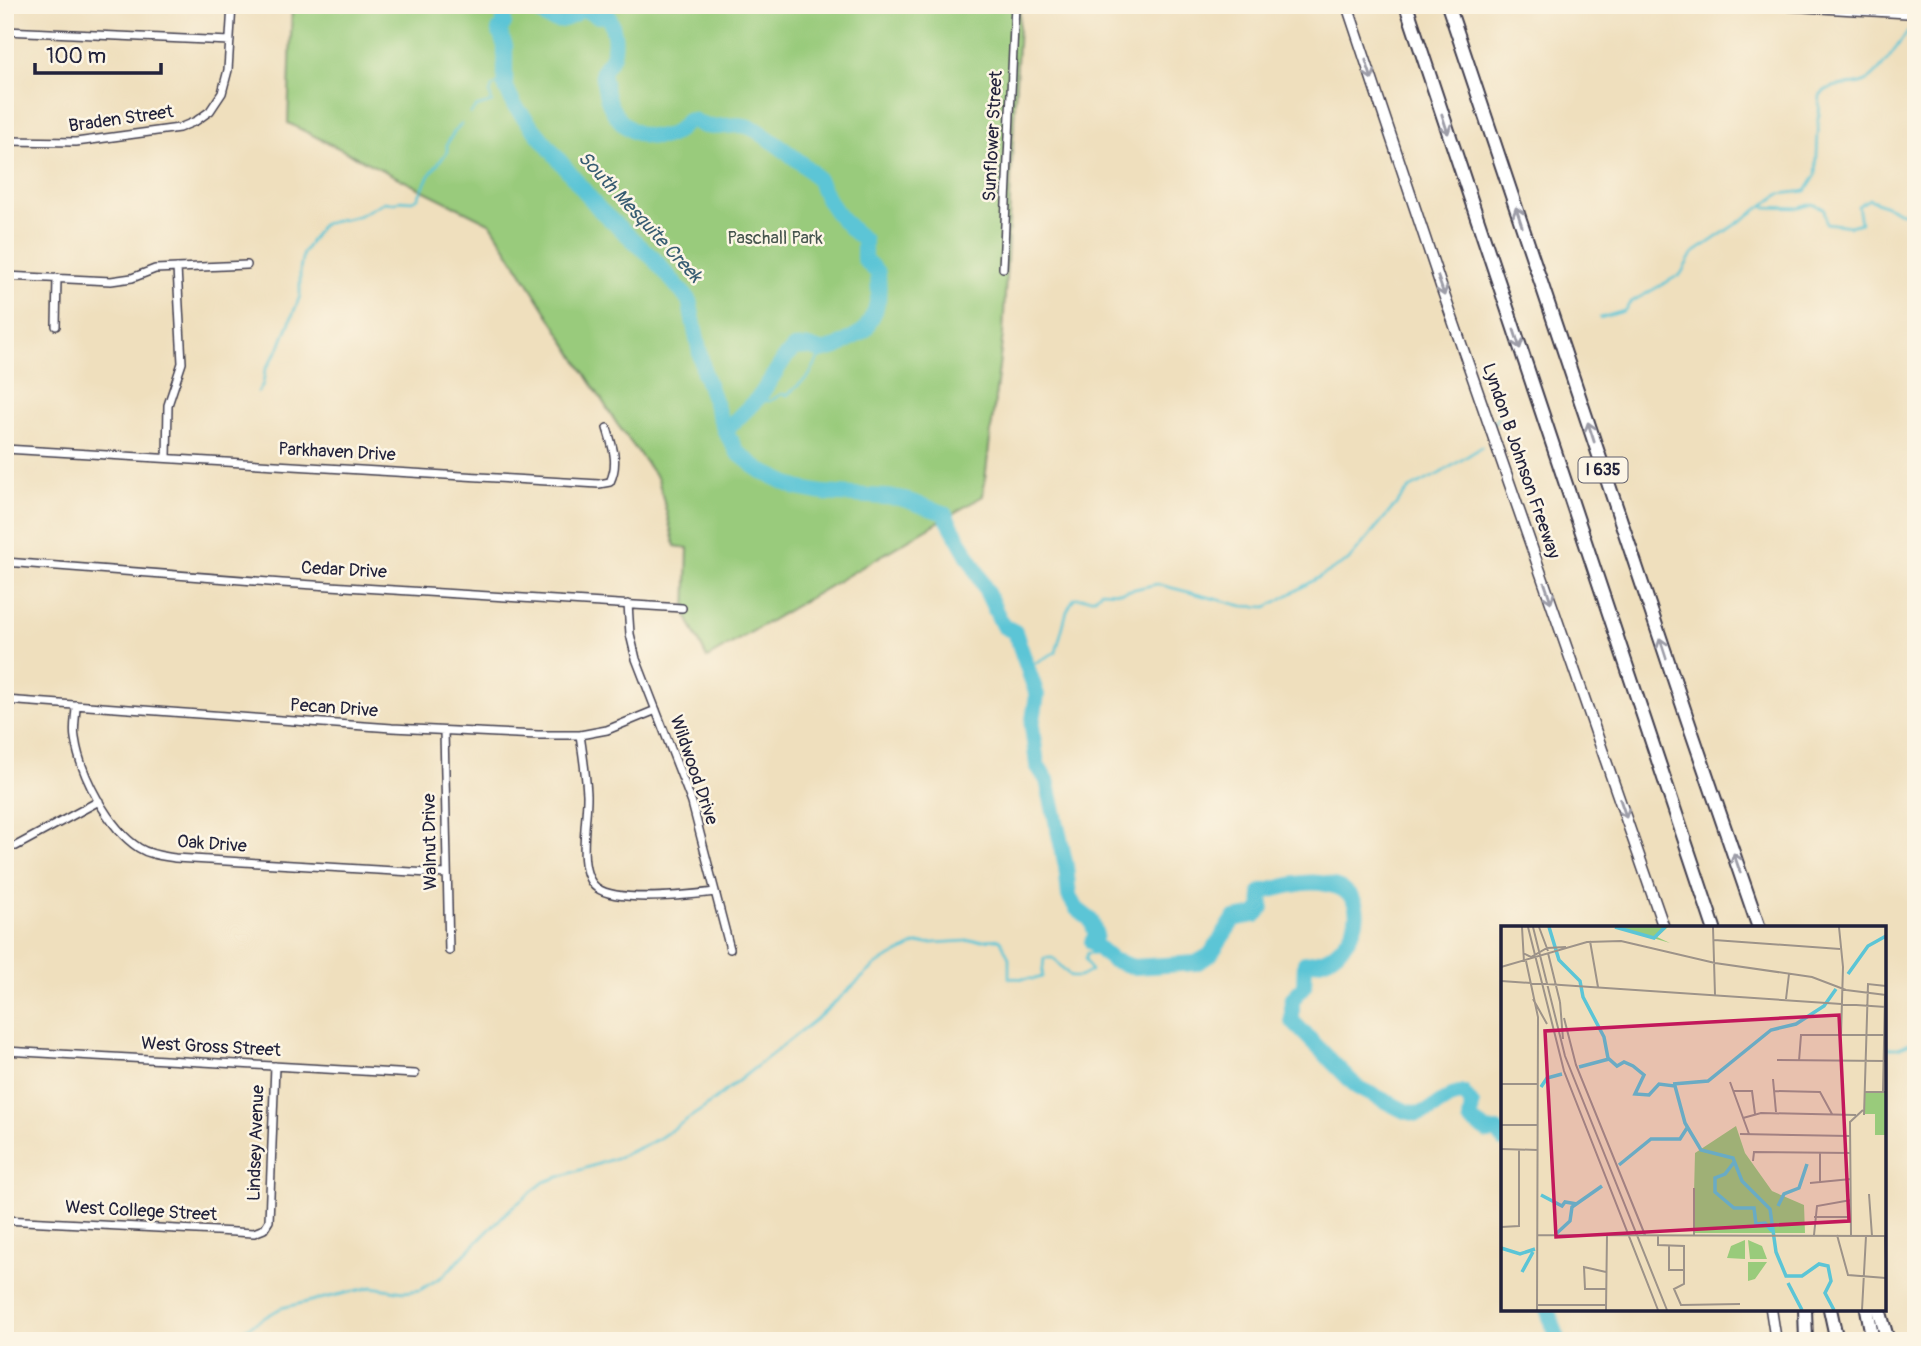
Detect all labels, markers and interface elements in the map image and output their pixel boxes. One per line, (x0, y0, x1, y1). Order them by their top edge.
scale bar (35, 32, 161, 76)
text: 100 m (46, 43, 106, 70)
one-way arrow (1363, 59, 1376, 81)
street label: Sunflower Street (978, 69, 1008, 202)
street label: Braden Street (67, 100, 176, 138)
one-way arrow (1440, 112, 1452, 134)
water label: South Mesquite Creek (573, 146, 708, 289)
one-way arrow (1512, 206, 1524, 228)
park label: Paschall Park (727, 227, 823, 250)
one-way arrow (1436, 274, 1448, 296)
one-way arrow (1512, 328, 1525, 350)
street label: Lyndon B Johnson Freeway (1477, 360, 1565, 562)
one-way arrow (1584, 422, 1596, 444)
street label: Parkhaven Drive (278, 437, 396, 467)
road number: I 635 (1578, 457, 1628, 482)
street label: Cedar Drive (300, 556, 388, 584)
one-way arrow (1543, 581, 1555, 603)
one-way arrow (1656, 637, 1669, 659)
street label: Pecan Drive (289, 693, 379, 723)
street label: Wildwood Drive (665, 712, 724, 828)
street label: Walnut Drive (418, 793, 442, 891)
one-way arrow (1618, 796, 1630, 818)
street label: Oak Drive (176, 830, 248, 858)
one-way arrow (1730, 853, 1742, 875)
inset map (1501, 926, 1886, 1311)
street label: West Gross Street (141, 1032, 282, 1062)
street label: Lindsey Avenue (242, 1084, 270, 1201)
street label: West College Street (64, 1196, 218, 1227)

